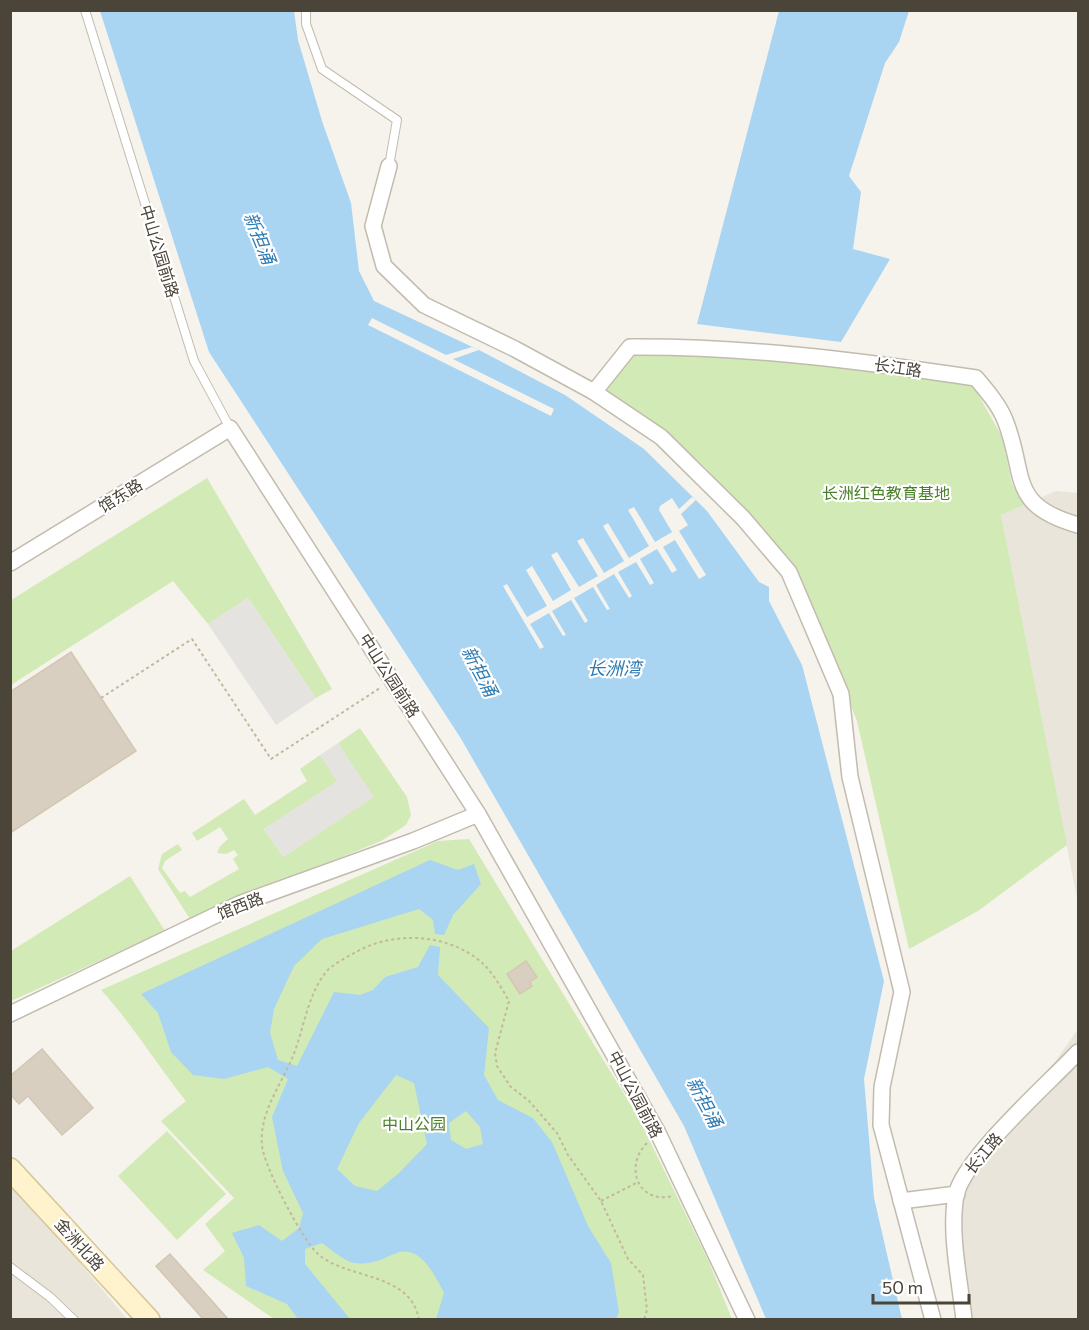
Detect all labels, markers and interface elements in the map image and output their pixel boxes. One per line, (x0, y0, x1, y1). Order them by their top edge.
street label: 中山公园前路 (137, 202, 183, 300)
water label: 新担涌 (240, 209, 281, 269)
street label: 长江路 (873, 354, 923, 380)
street label: 馆东路 (95, 474, 145, 516)
park label: 长洲红色教育基地 (822, 483, 950, 502)
street label: 中山公园前路 (356, 630, 424, 720)
water label: 新担涌 (458, 642, 503, 702)
water label: 长洲湾 (587, 657, 644, 679)
street label: 馆西路 (214, 888, 266, 922)
street label: 中山公园前路 (605, 1047, 667, 1141)
water label: 新担涌 (683, 1073, 728, 1133)
park label: 中山公园 (382, 1114, 446, 1133)
street label: 长江路 (960, 1129, 1006, 1177)
street label: 金洲北路 (52, 1214, 108, 1274)
scale bar (873, 1267, 969, 1305)
text: 50 m (882, 1276, 923, 1298)

